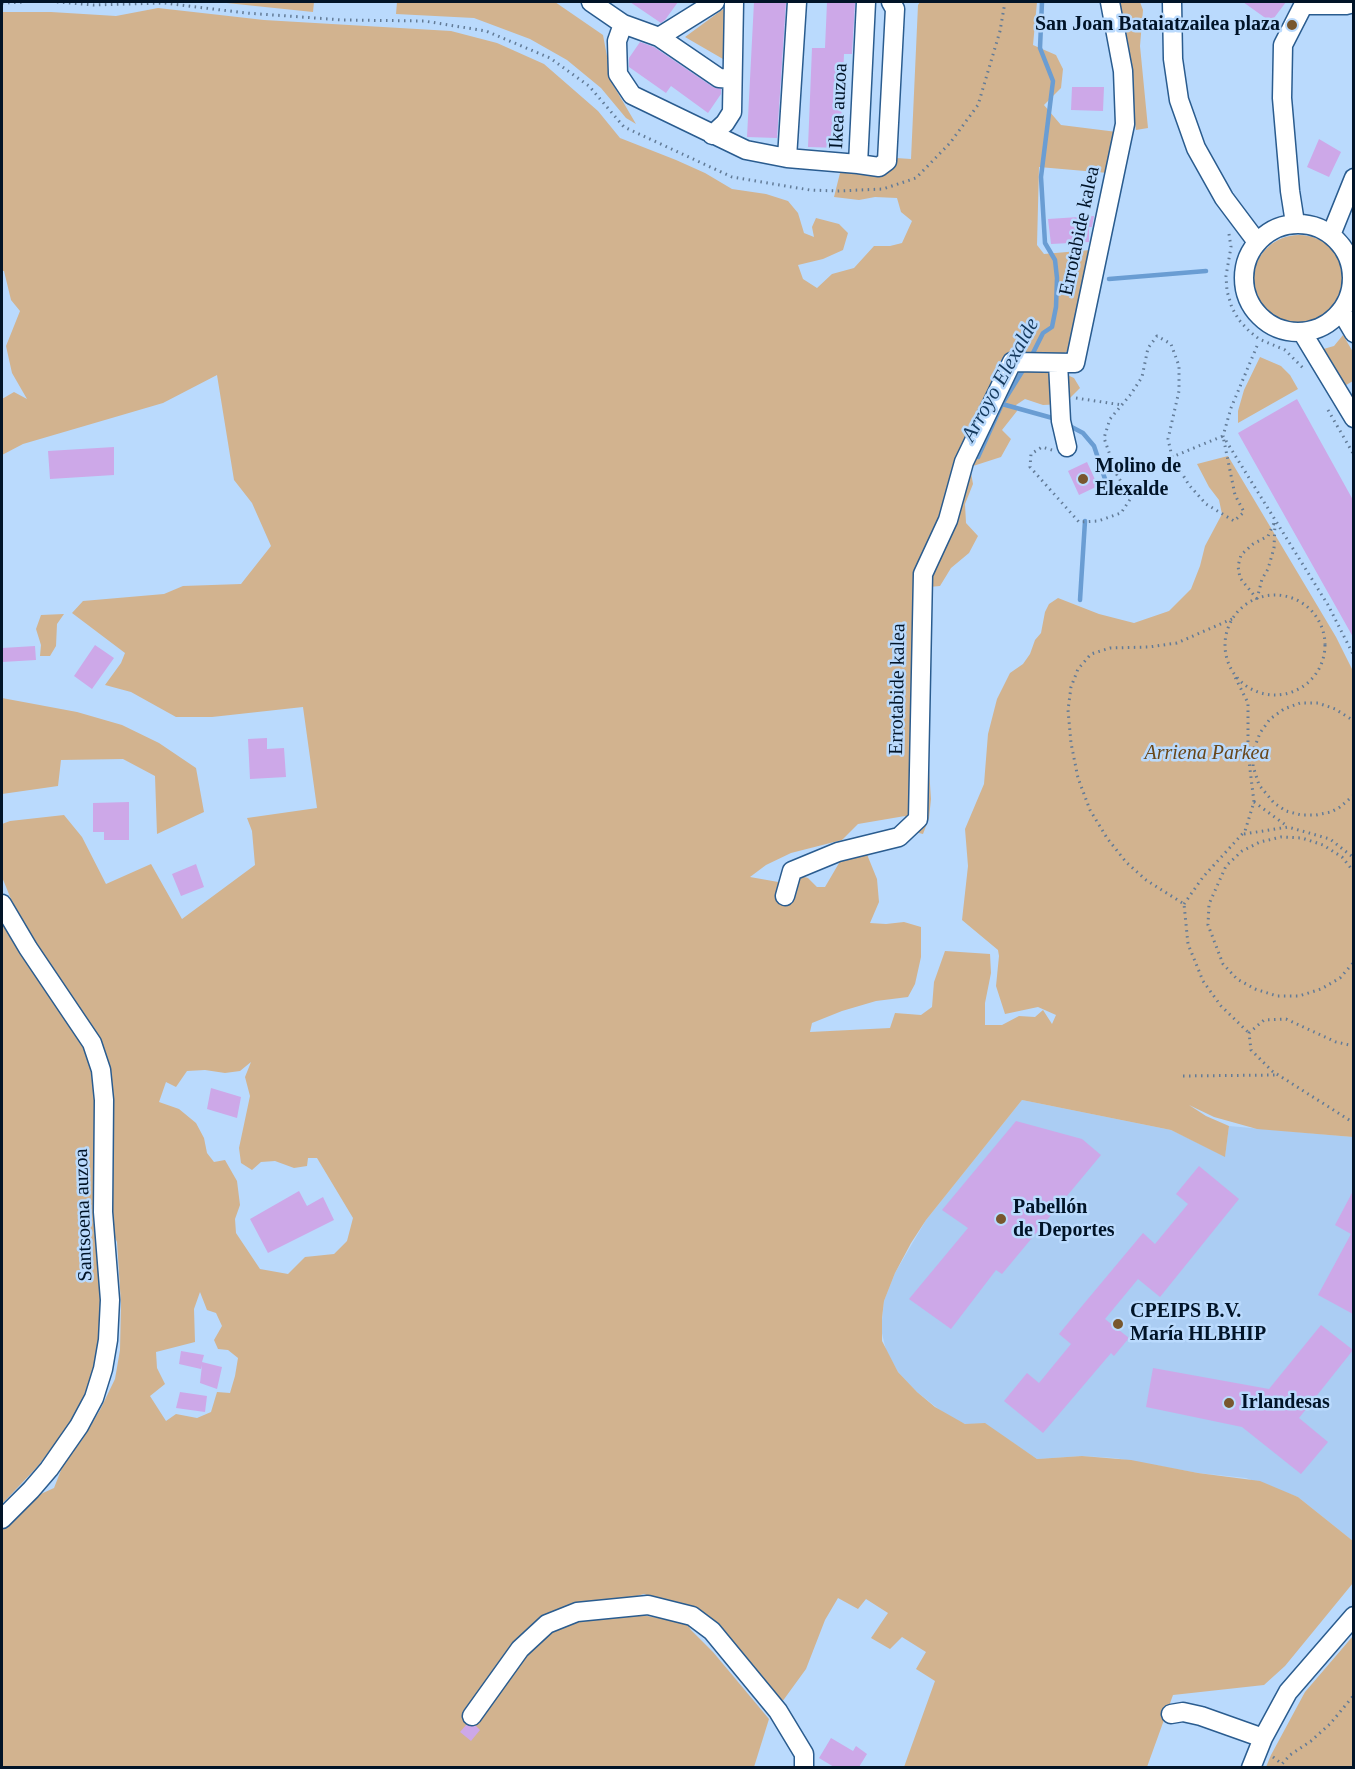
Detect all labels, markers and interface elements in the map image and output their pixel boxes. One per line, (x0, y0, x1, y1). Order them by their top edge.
place label: San Joan Bataiatzailea plaza (1035, 13, 1280, 37)
marker: San Joan Bataiatzailea plaza (1285, 18, 1299, 32)
street label: Ikea auzoa (825, 62, 853, 150)
street label: Errotabide kalea (1055, 164, 1105, 298)
water label: Arroyo Elexalde (957, 314, 1045, 446)
place label: Molino de Elexalde (1095, 455, 1181, 502)
marker: Molino de Elexalde (1076, 472, 1090, 486)
street label: Errotabide kalea (885, 623, 911, 755)
park label: Arriena Parkea (1145, 742, 1269, 766)
street label: Santsoena auzoa (70, 1148, 98, 1282)
place label: Pabellón de Deportes (1013, 1196, 1115, 1243)
marker: Pabellón de Deportes (994, 1212, 1008, 1226)
place label: CPEIPS B.V. María HLBHIP (1130, 1300, 1266, 1347)
marker: CPEIPS B.V. María HLBHIP (1111, 1317, 1125, 1331)
place label: Irlandesas (1241, 1391, 1330, 1415)
marker: Irlandesas (1222, 1396, 1236, 1410)

